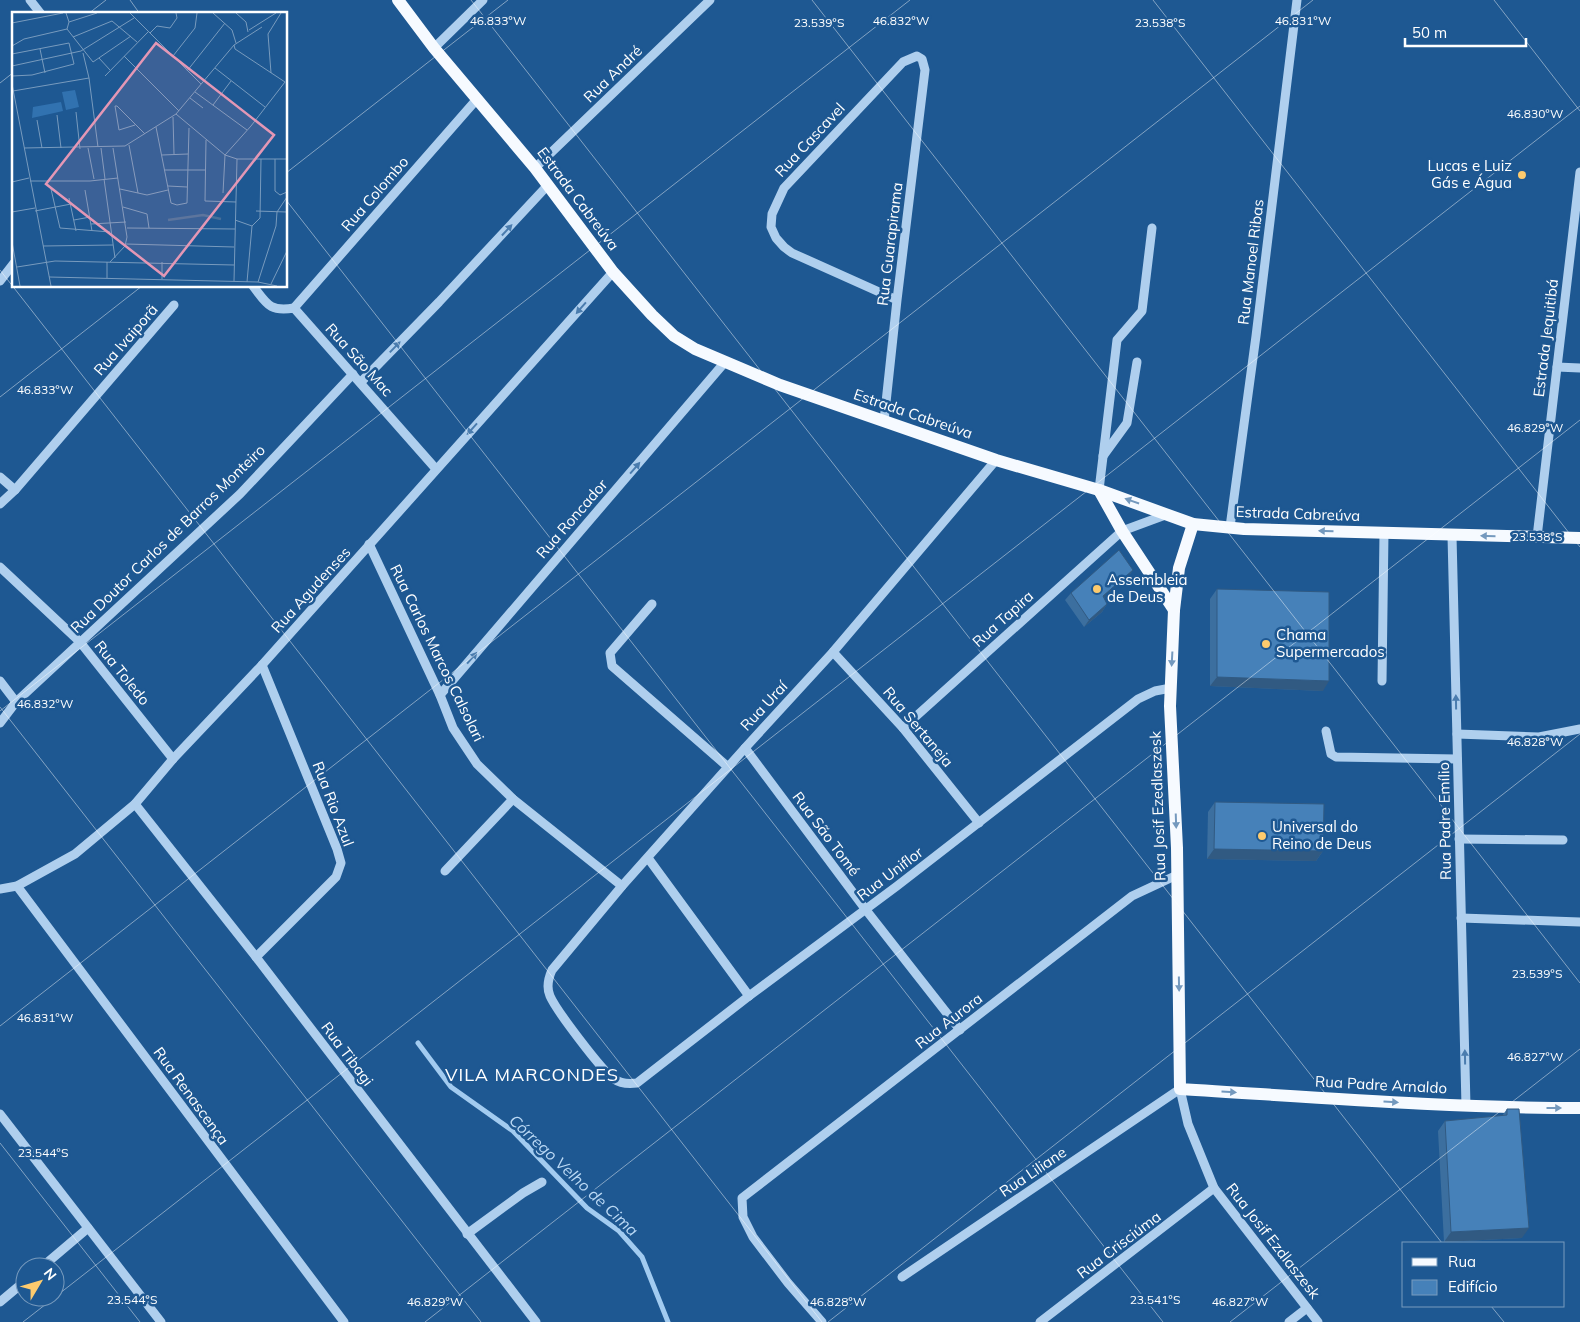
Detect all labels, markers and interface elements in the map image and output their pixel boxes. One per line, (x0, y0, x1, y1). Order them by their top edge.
inset map (12, 12, 288, 288)
text: 46.833°W (470, 13, 526, 28)
text: 46.832°W (873, 13, 929, 28)
text: 46.831°W (1275, 13, 1331, 28)
text: 23.539°S (794, 15, 844, 30)
text: 23.538°S (1135, 15, 1185, 30)
scale bar (1405, 15, 1526, 47)
text: 50 m (1412, 23, 1447, 42)
street label: Rua André (579, 41, 646, 106)
street label: Rua Cascavel (771, 99, 849, 181)
text: 46.830°W (1507, 106, 1563, 121)
street label: Estrada Cabreúva (533, 143, 623, 254)
street label: Rua Colombo (337, 152, 412, 235)
place label: Lucas e Luiz Gás e Água (1427, 156, 1512, 192)
marker: Lucas e Luiz Gás e Água (1516, 169, 1528, 181)
street label: Rua Guarapirama (873, 181, 906, 307)
street label: Rua Manoel Ribas (1233, 198, 1268, 326)
one-way arrow (501, 224, 513, 236)
street label: Estrada Jequitibá (1529, 278, 1562, 398)
street label: Rua Ivaiporã (90, 300, 162, 379)
one-way arrow (575, 302, 587, 314)
street label: Rua São Mac (322, 319, 397, 400)
one-way arrow (389, 342, 401, 354)
text: 46.833°W (17, 382, 73, 397)
street label: Estrada Cabreúva (851, 384, 975, 443)
text: 46.829°W (1507, 420, 1563, 435)
one-way arrow (466, 423, 478, 435)
street label: Rua Doutor Carlos de Barros Monteiro (66, 440, 269, 637)
one-way arrow (629, 462, 640, 475)
street label: Rua Roncador (532, 475, 612, 562)
one-way arrow (1125, 497, 1140, 505)
street label: Estrada Cabreúva (1235, 502, 1361, 525)
one-way arrow (1317, 527, 1333, 535)
text: 23.538°S (1512, 529, 1562, 544)
one-way arrow (1480, 532, 1496, 540)
street label: Rua Agudenses (267, 543, 354, 637)
street label: Rua Carlos Marcos Calsolari (386, 561, 489, 744)
place label: Assembleia de Deus (1107, 570, 1187, 606)
marker: Assembleia de Deus (1091, 583, 1103, 595)
street label: Rua Tapira (968, 586, 1037, 651)
place label: Chama Supermercados (1276, 625, 1385, 661)
street label: Rua Toledo (91, 637, 154, 709)
marker: Chama Supermercados (1260, 638, 1272, 650)
one-way arrow (466, 651, 477, 664)
one-way arrow (1167, 651, 1175, 667)
street label: Rua Uraí (736, 676, 792, 734)
street label: Rua Sertaneja (879, 683, 958, 771)
one-way arrow (1452, 694, 1460, 710)
text: 46.832°W (17, 696, 73, 711)
street label: Rua Josif Ezedlaszesk (1145, 730, 1170, 881)
text: 46.828°W (1507, 734, 1563, 749)
street label: Rua Rio Azul (309, 759, 358, 849)
street label: Rua Padre Emílio (1434, 762, 1455, 880)
street label: Rua São Tomé (789, 788, 864, 880)
one-way arrow (1172, 813, 1180, 829)
place label: Universal do Reino de Deus (1272, 817, 1372, 853)
marker: Universal do Reino de Deus (1256, 830, 1268, 842)
street label: Rua Uniflor (853, 842, 927, 905)
text: 23.539°S (1512, 966, 1562, 981)
one-way arrow (1175, 976, 1183, 992)
street label: Rua Aurora (911, 989, 986, 1053)
text: 46.831°W (17, 1010, 73, 1025)
street label: Rua Tibagi (317, 1018, 378, 1089)
street label: Rua Renascença (150, 1043, 233, 1148)
one-way arrow (1460, 1049, 1468, 1065)
text: 46.827°W (1507, 1049, 1563, 1064)
district label: VILA MARCONDES (445, 1063, 619, 1086)
street label: Rua Padre Arnaldo (1315, 1072, 1448, 1097)
one-way arrow (1221, 1089, 1237, 1097)
one-way arrow (1383, 1098, 1399, 1106)
one-way arrow (1546, 1104, 1562, 1112)
water label: Córrego Velho de Cima (505, 1110, 643, 1240)
street label: Rua Liliane (996, 1142, 1070, 1201)
text: 23.544°S (18, 1145, 68, 1160)
street label: Rua Josif Ezdlaszesk (1222, 1179, 1325, 1303)
street label: Rua Crisciúma (1073, 1207, 1165, 1282)
legend (1402, 1242, 1565, 1307)
text: Rua (1448, 1252, 1476, 1271)
north arrow (15, 1257, 65, 1307)
text: N (40, 1264, 61, 1284)
text: Edifício (1448, 1277, 1498, 1296)
text: 23.544°S (107, 1292, 157, 1307)
text: 23.541°S (1130, 1292, 1180, 1307)
text: 46.829°W (407, 1294, 463, 1309)
text: 46.828°W (810, 1294, 866, 1309)
text: 46.827°W (1212, 1294, 1268, 1309)

